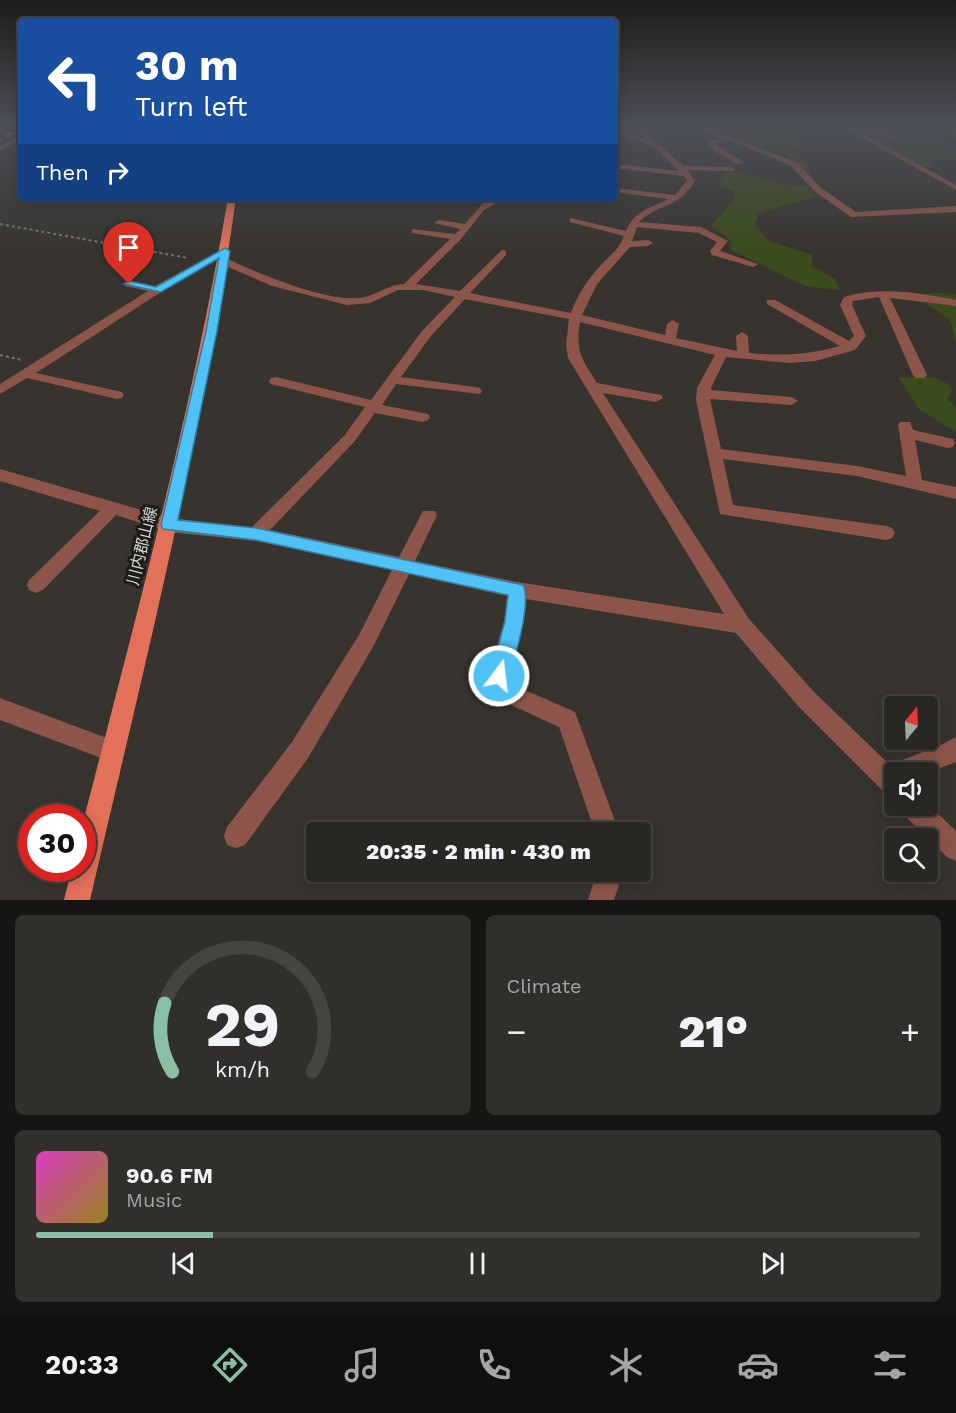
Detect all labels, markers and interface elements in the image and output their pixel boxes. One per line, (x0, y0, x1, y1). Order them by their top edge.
text: 30 m (135, 41, 239, 90)
icon: left (36, 42, 114, 120)
text: Turn left (135, 91, 247, 123)
icon: right (101, 156, 134, 189)
text: Then (36, 160, 89, 185)
pin (103, 222, 154, 284)
icon: arrive (112, 231, 145, 264)
street label: 川内郡山線 (123, 505, 161, 587)
position arrow (467, 644, 531, 708)
north arrow (884, 696, 938, 750)
map controls (884, 696, 938, 882)
button: sound (884, 762, 938, 816)
speed limit sign: 30 (18, 804, 96, 882)
button: search (884, 828, 938, 882)
text: 20:35 · 2 min · 430 m (366, 839, 591, 864)
text: Climate (507, 974, 582, 998)
text: 29 (205, 988, 281, 1061)
text: 21° (678, 1005, 748, 1058)
text: − (507, 1012, 526, 1051)
text: + (900, 1012, 920, 1051)
text: km/h (215, 1057, 270, 1082)
text: 90.6 FM (126, 1163, 213, 1188)
text: Music (126, 1188, 182, 1212)
icon: previous (167, 1247, 200, 1280)
icon: pause (461, 1247, 494, 1280)
icon: next (756, 1247, 789, 1280)
icon: directions (209, 1344, 251, 1386)
icon: music (341, 1344, 383, 1386)
icon: phone (473, 1344, 515, 1386)
icon: climate (605, 1344, 647, 1386)
icon: car (737, 1344, 779, 1386)
icon: filters (869, 1344, 911, 1386)
text: 20:33 (45, 1349, 119, 1381)

